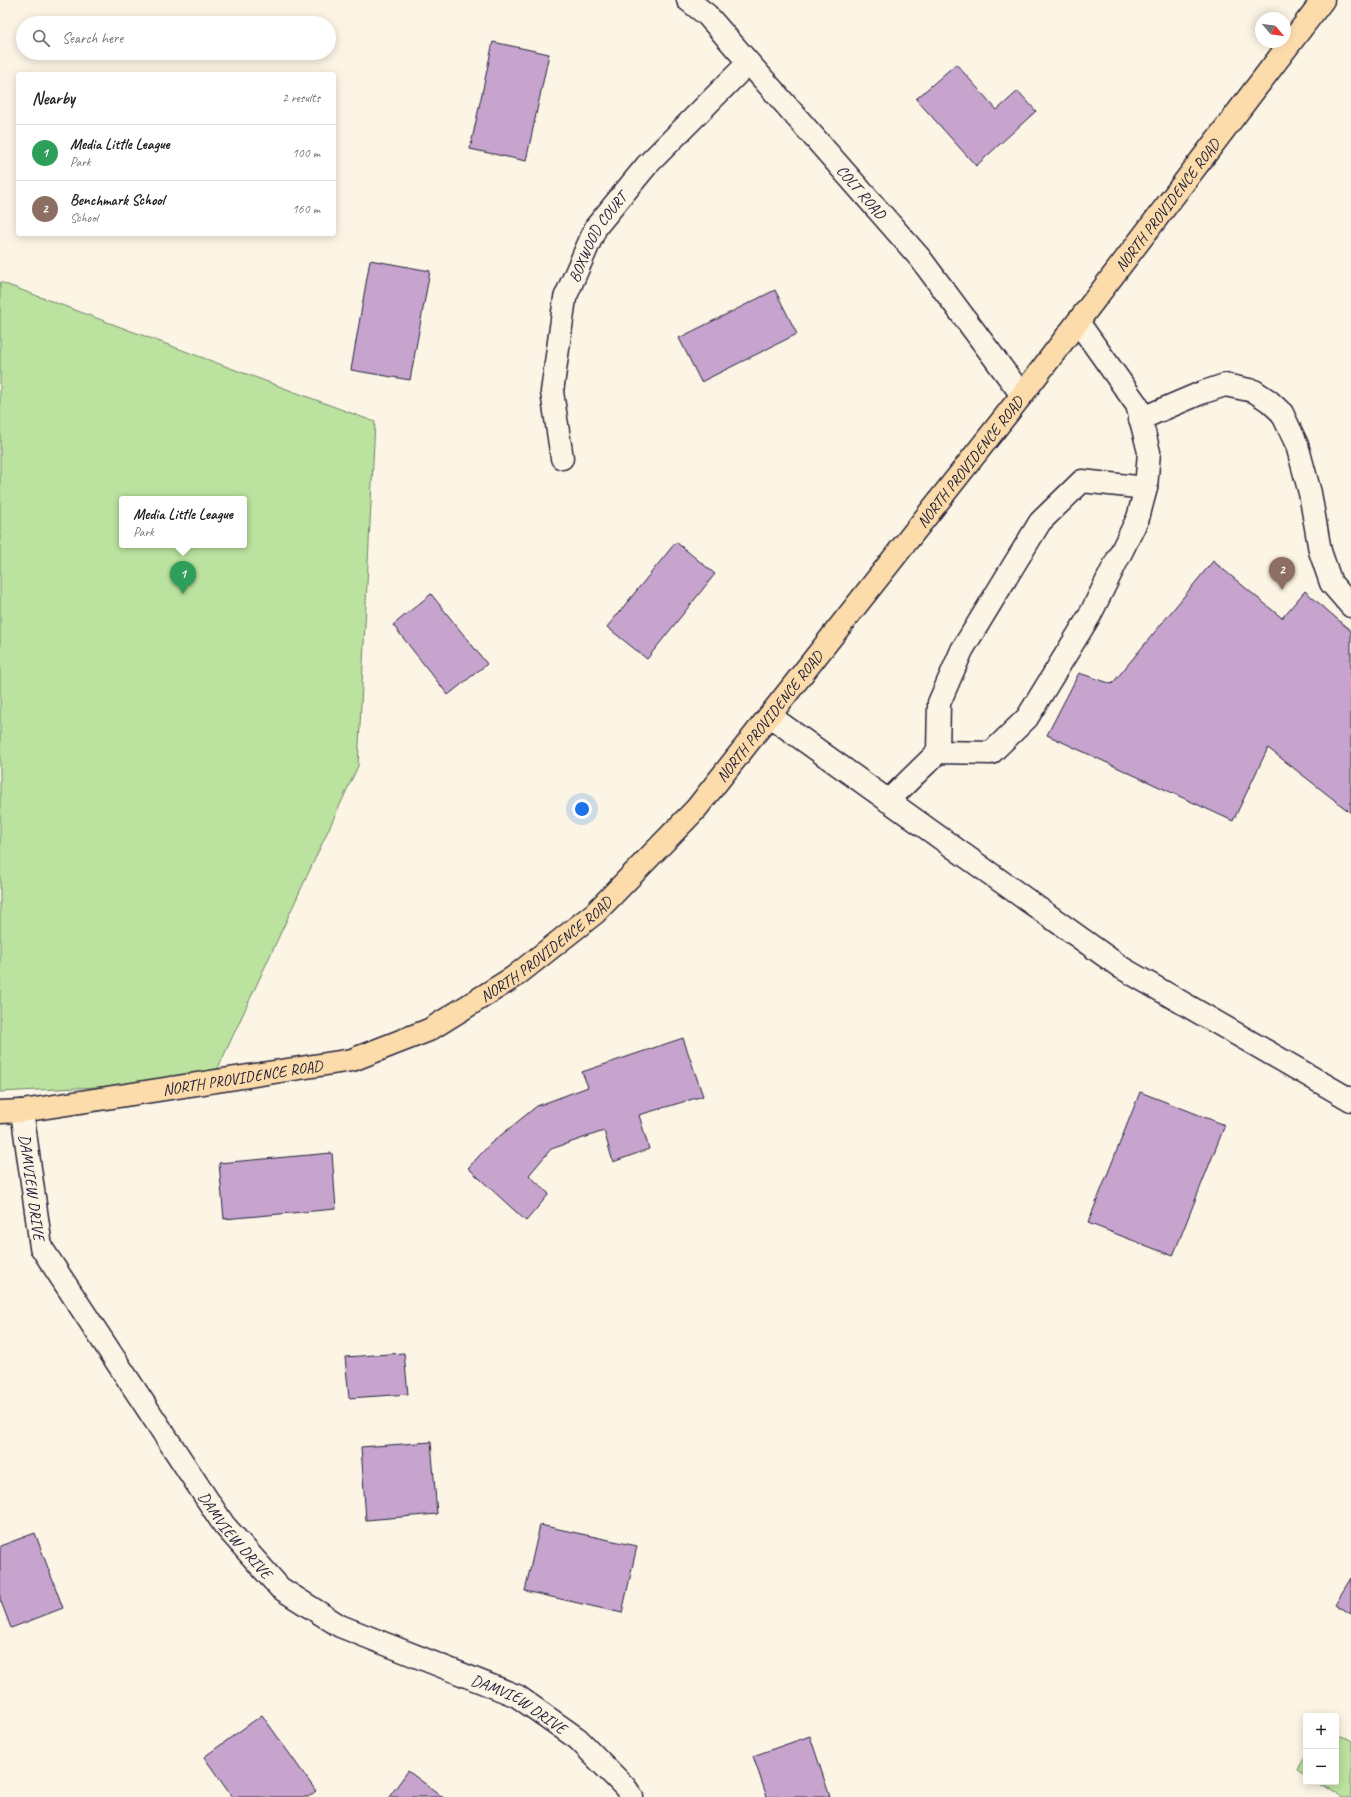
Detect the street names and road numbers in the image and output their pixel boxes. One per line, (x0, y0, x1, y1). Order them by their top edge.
street label: NORTH PROVIDENCE ROAD (1111, 134, 1226, 276)
street label: COLT ROAD (832, 161, 891, 225)
street label: BOXWOOD COURT (564, 185, 634, 285)
street label: NORTH PROVIDENCE ROAD (913, 391, 1029, 532)
street label: NORTH PROVIDENCE ROAD (712, 646, 829, 786)
street label: NORTH PROVIDENCE ROAD (477, 891, 618, 1007)
street label: NORTH PROVIDENCE ROAD (161, 1055, 325, 1100)
street label: DAMVIEW DRIVE (14, 1133, 49, 1244)
street label: DAMVIEW DRIVE (194, 1488, 277, 1585)
street label: DAMVIEW DRIVE (468, 1670, 572, 1740)

